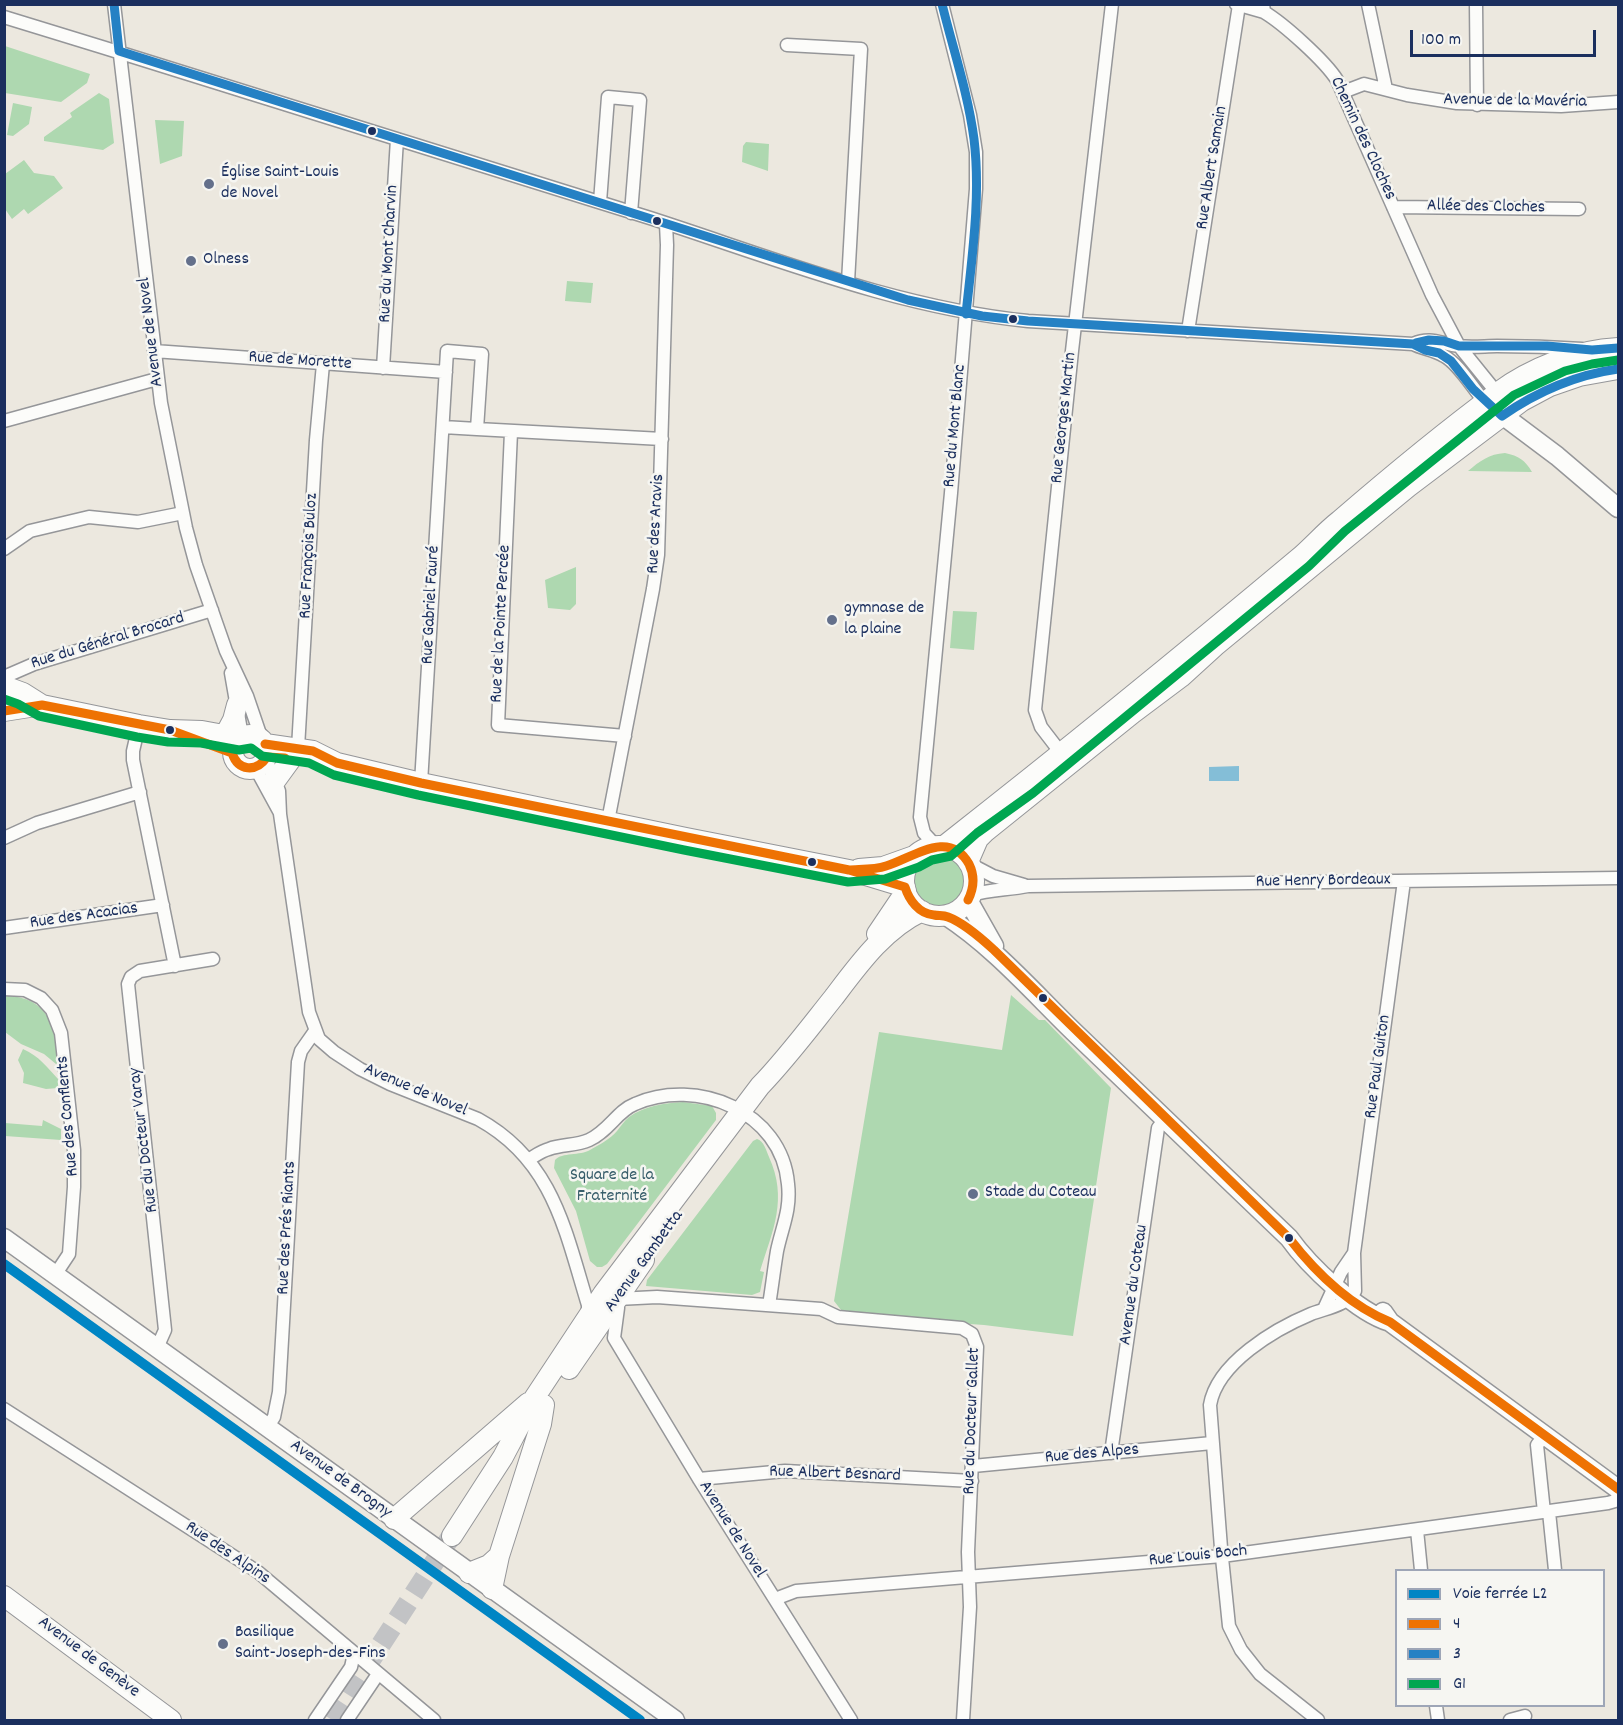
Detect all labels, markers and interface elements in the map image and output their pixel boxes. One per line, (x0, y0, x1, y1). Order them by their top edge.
scale bar (1413, 18, 1599, 56)
text: 100 m (1421, 28, 1461, 53)
street label: Chemin des Cloches (1324, 74, 1400, 204)
street label: Avenue de la Mavéria (1443, 90, 1587, 114)
street label: Rue Albert Samain (1193, 105, 1233, 231)
unlabelled marker (366, 125, 378, 137)
place label: Église Saint-Louis de Novel (221, 163, 339, 206)
marker: Église Saint-Louis de Novel (202, 177, 216, 191)
street label: Rue du Mont Charvin (376, 185, 404, 323)
street label: Allée des Cloches (1427, 196, 1545, 220)
unlabelled marker (651, 215, 663, 227)
place label: Olness (203, 250, 249, 272)
marker: Olness (184, 254, 198, 268)
street label: Avenue de Novel (135, 276, 169, 388)
unlabelled marker (1007, 313, 1019, 325)
street label: Rue de Morette (248, 348, 352, 376)
street label: Rue Georges Martin (1047, 351, 1083, 485)
street label: Rue du Mont Blanc (940, 364, 972, 488)
street label: Rue des Aravis (644, 474, 670, 574)
street label: Rue François Buloz (296, 493, 324, 619)
street label: Rue Gabriel Fauré (418, 545, 446, 665)
street label: Rue de la Pointe Percée (487, 545, 517, 703)
place label: gymnase de la plaine (844, 599, 924, 642)
street label: Rue du Général Brocard (29, 608, 187, 676)
marker: gymnase de la plaine (825, 613, 839, 627)
unlabelled marker (164, 724, 176, 736)
unlabelled marker (806, 856, 818, 868)
street label: Rue Henry Bordeaux (1256, 870, 1390, 894)
street label: Rue des Acacias (29, 899, 139, 935)
unlabelled marker (1037, 992, 1049, 1004)
street label: Rue Paul Guiton (1361, 1014, 1397, 1120)
street label: Rue des Conflents (53, 1055, 85, 1177)
street label: Avenue de Novel (360, 1059, 470, 1123)
street label: Rue du Docteur Varay (125, 1066, 165, 1214)
street label: Rue des Prés Riants (274, 1161, 302, 1295)
park label: Square de la Fraternité (570, 1166, 654, 1208)
place label: Stade du Coteau (985, 1183, 1096, 1205)
marker: Stade du Coteau (966, 1187, 980, 1201)
street label: Avenue Gambetta (601, 1207, 689, 1317)
street label: Avenue du Coteau (1116, 1223, 1154, 1347)
unlabelled marker (1283, 1232, 1295, 1244)
street label: Rue du Docteur Gallet (960, 1347, 986, 1495)
street label: Avenue de Brogny (285, 1436, 395, 1524)
street label: Rue des Alpes (1044, 1440, 1140, 1470)
street label: Rue Albert Besnard (769, 1462, 901, 1488)
street label: Avenue de Novel (693, 1477, 769, 1583)
street label: Rue des Alpins (180, 1518, 274, 1590)
street label: Rue Louis Boch (1148, 1541, 1248, 1573)
legend (1395, 1569, 1605, 1707)
text: Voie ferrée L2 (1453, 1582, 1548, 1607)
text: 4 (1453, 1612, 1460, 1637)
street label: Avenue de Genève (33, 1613, 143, 1703)
place label: Basilique Saint-Joseph-des-Fins (235, 1623, 386, 1666)
marker: Basilique Saint-Joseph-des-Fins (216, 1637, 230, 1651)
text: 3 (1453, 1642, 1461, 1667)
text: G1 (1453, 1672, 1466, 1697)

